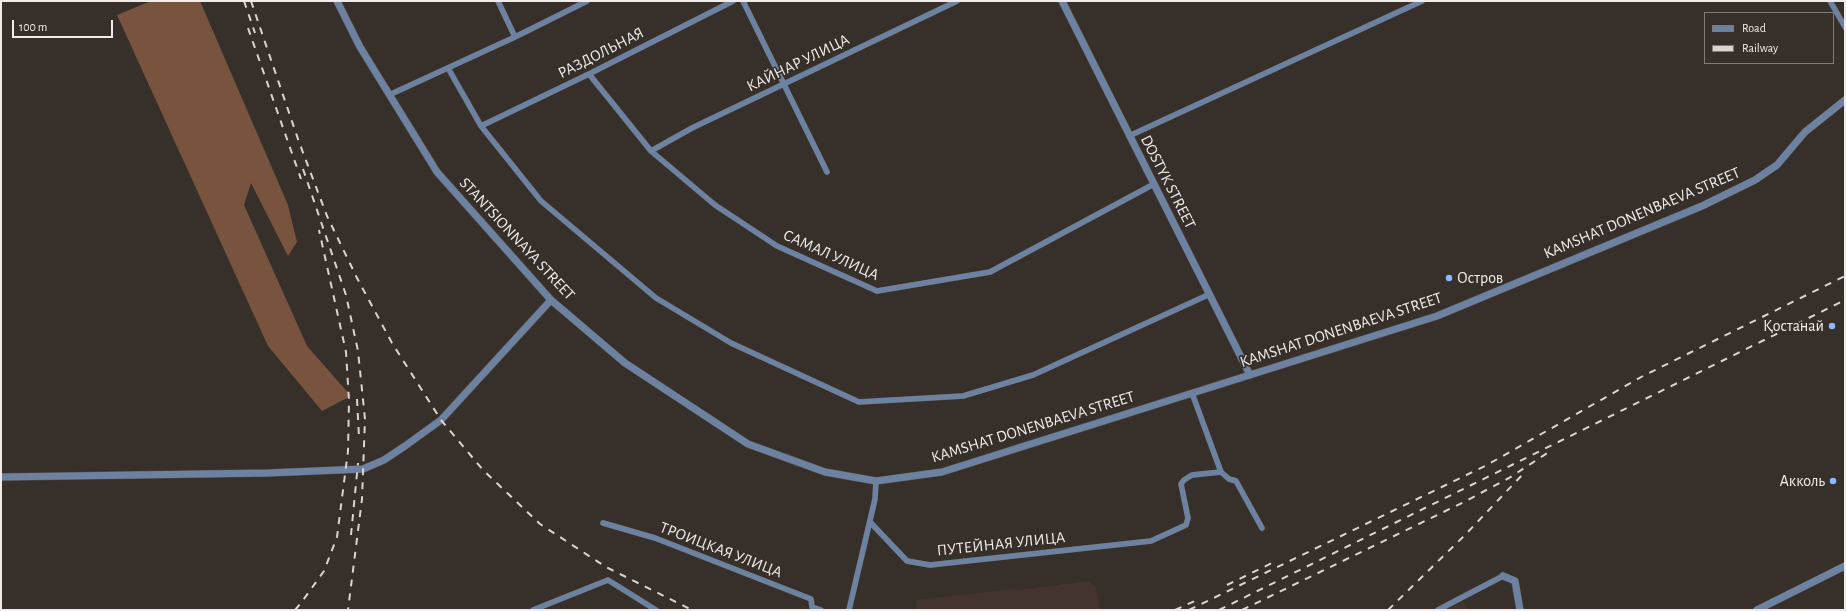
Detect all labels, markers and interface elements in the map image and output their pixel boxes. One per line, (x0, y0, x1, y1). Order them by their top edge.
scale bar (14, 12, 115, 38)
legend (1704, 12, 1834, 64)
text: 100 m (19, 21, 47, 33)
text: Road (1742, 22, 1766, 34)
street label: РАЗДОЛЬНАЯ (555, 23, 647, 83)
street label: КАЙНАР УЛИЦА (744, 30, 852, 96)
text: Railway (1742, 42, 1778, 54)
street label: DOSTYK STREET (1136, 132, 1200, 232)
street label: KAMSHAT DONENBAEVA STREET (1541, 163, 1743, 263)
street label: STANTSIONNAYA STREET (455, 174, 579, 304)
street label: САМАЛ УЛИЦА (780, 225, 882, 285)
place label: Остров (1457, 268, 1503, 288)
marker: Остров (1444, 273, 1454, 283)
street label: KAMSHAT DONENBAEVA STREET (1238, 288, 1444, 372)
place label: Қостанай (1763, 316, 1824, 336)
marker: Қостанай (1827, 321, 1837, 331)
street label: KAMSHAT DONENBAEVA STREET (929, 387, 1137, 467)
place label: Акколь (1780, 471, 1825, 491)
marker: Акколь (1828, 476, 1838, 486)
street label: ТРОИЦКАЯ УЛИЦА (657, 518, 785, 582)
street label: ПУТЕЙНАЯ УЛИЦА (936, 528, 1066, 560)

